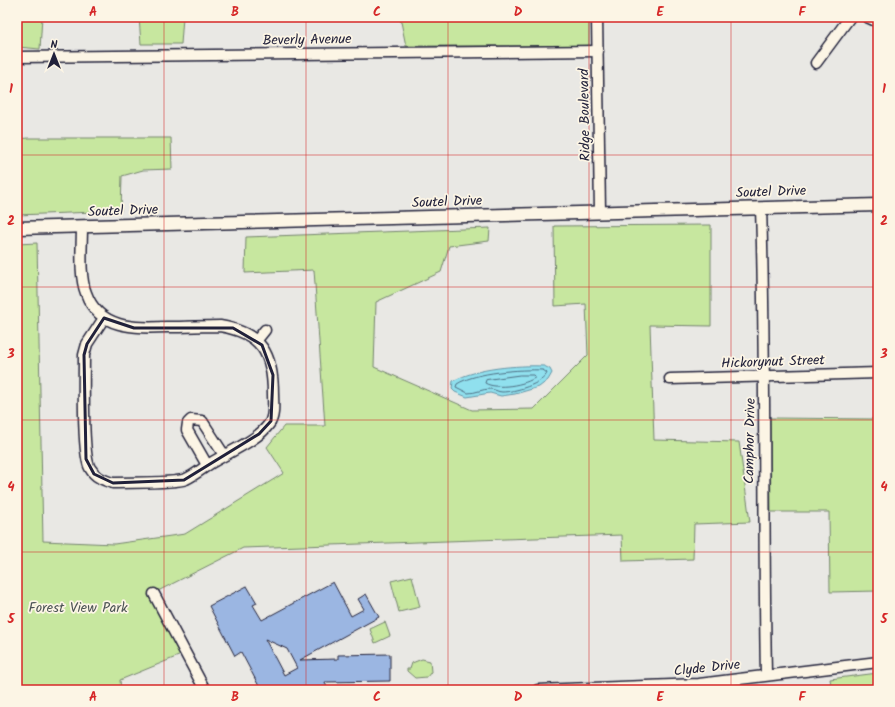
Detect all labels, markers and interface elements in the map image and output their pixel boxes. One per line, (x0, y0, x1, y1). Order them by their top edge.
text: A (89, 2, 97, 23)
text: B (231, 2, 239, 23)
text: C (373, 2, 381, 23)
text: D (514, 2, 523, 23)
text: E (656, 2, 664, 23)
text: F (798, 2, 806, 23)
street label: Beverly Avenue (262, 28, 352, 52)
north arrow (34, 34, 74, 74)
text: N (51, 36, 58, 54)
street label: Ridge Boulevard (573, 67, 597, 162)
text: 1 (9, 79, 13, 100)
text: 1 (882, 79, 886, 100)
street label: Soutel Drive (735, 180, 807, 204)
street label: Soutel Drive (411, 190, 483, 214)
street label: Soutel Drive (87, 199, 159, 223)
text: 2 (7, 211, 15, 232)
text: 2 (880, 211, 888, 232)
text: 3 (6, 344, 15, 365)
text: 3 (879, 344, 888, 365)
street label: Hickorynut Street (721, 349, 826, 375)
street label: Camphor Drive (738, 397, 762, 484)
text: 4 (7, 477, 15, 498)
text: 4 (880, 477, 888, 498)
park label: Forest View Park (28, 597, 128, 619)
text: 5 (7, 609, 16, 630)
text: 5 (880, 609, 889, 630)
street label: Clyde Drive (673, 654, 742, 682)
text: A (89, 687, 97, 707)
text: B (231, 687, 239, 707)
text: C (373, 687, 381, 707)
text: D (514, 687, 523, 707)
text: E (656, 687, 664, 707)
text: F (798, 687, 806, 707)

